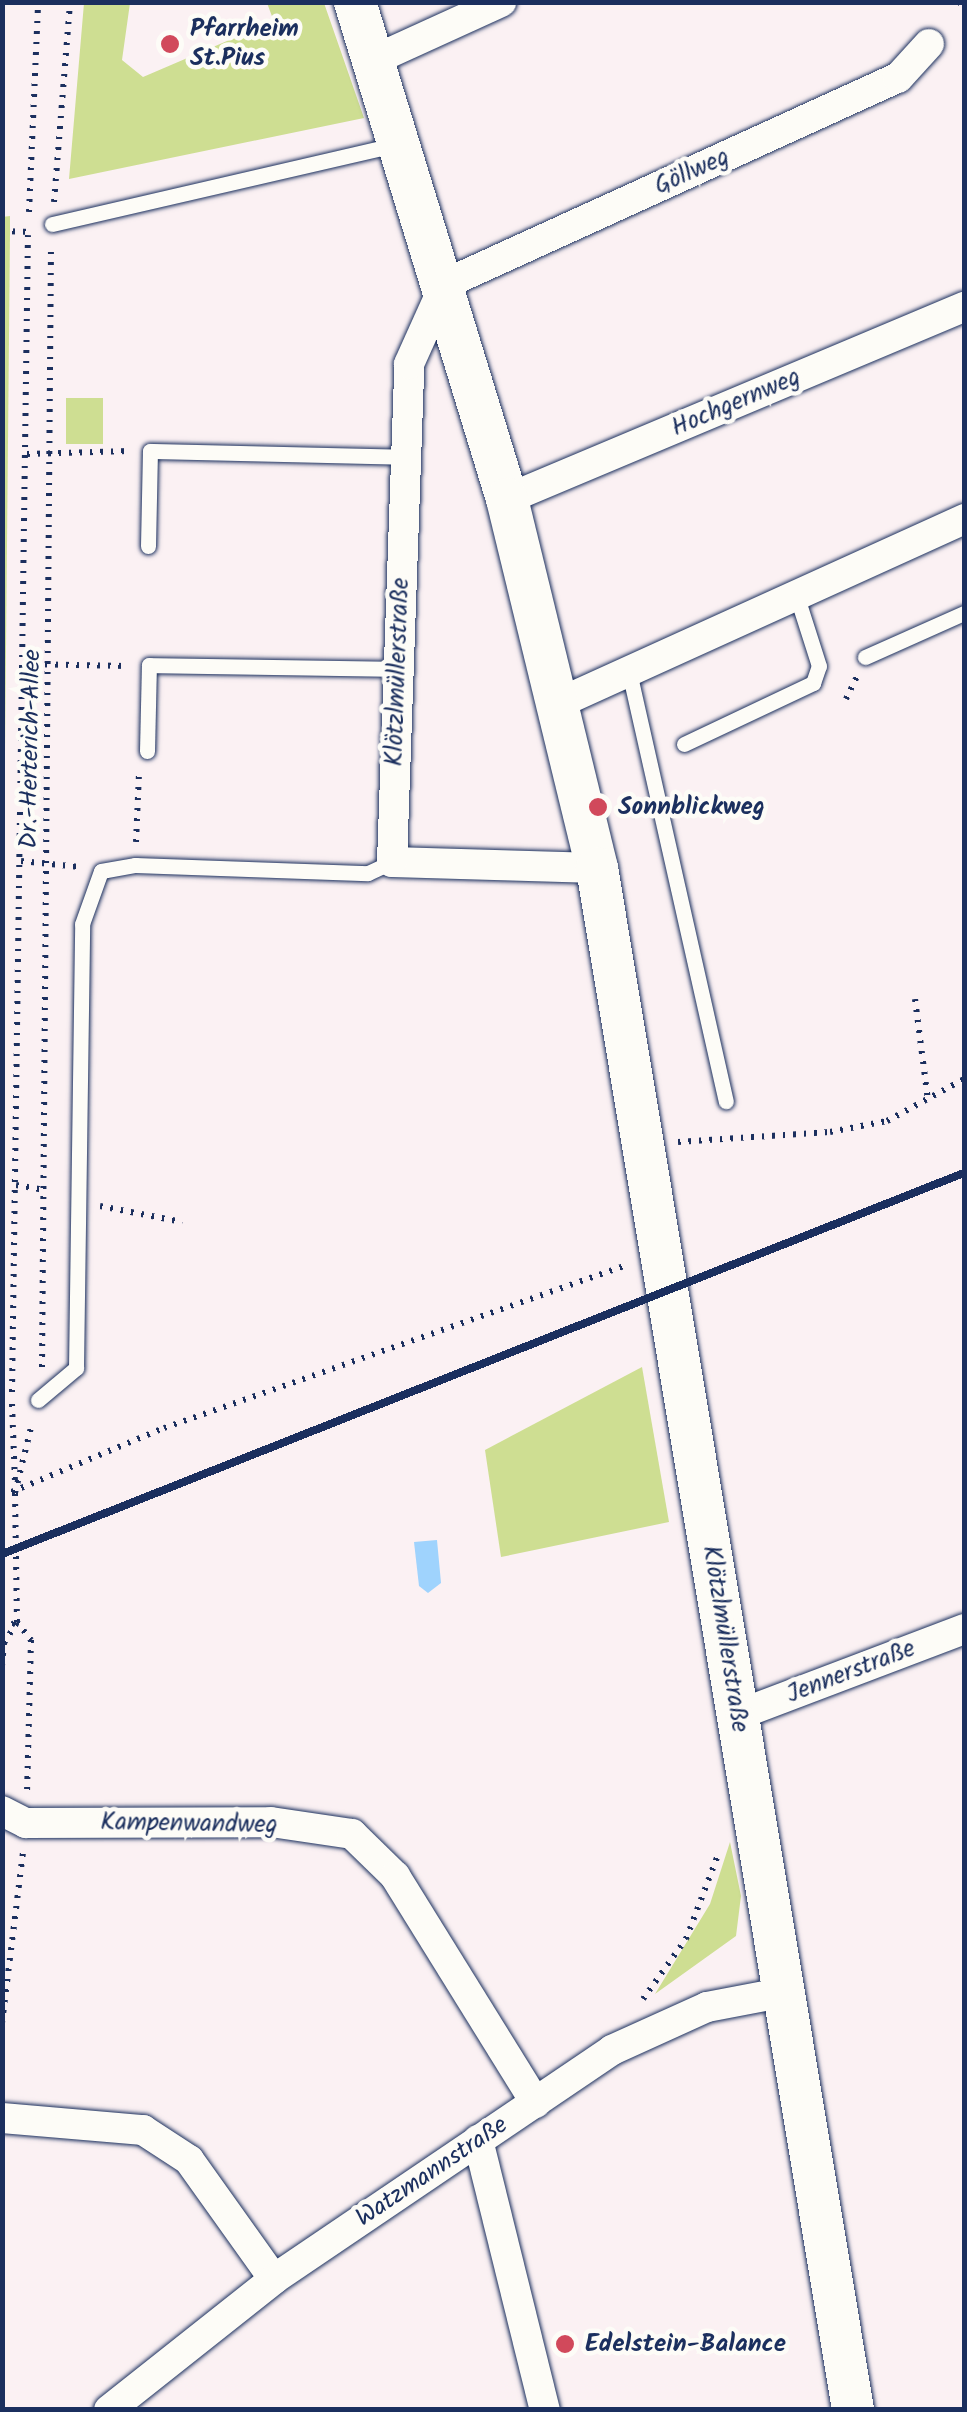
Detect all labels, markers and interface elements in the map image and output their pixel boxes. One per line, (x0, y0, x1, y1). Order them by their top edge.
place label: Pfarrheim St.Pius (190, 15, 299, 74)
marker: Pfarrheim St.Pius (159, 33, 181, 55)
street label: Göllweg (650, 142, 734, 202)
street label: Hochgernweg (667, 362, 805, 444)
street label: Klötzlmüllerstraße (380, 577, 416, 767)
street label: Dr.-Herterich-Allee (14, 649, 48, 849)
place label: Sonnblickweg (618, 792, 765, 822)
marker: Sonnblickweg (587, 796, 609, 818)
street label: Klötzlmüllerstraße (695, 1543, 755, 1735)
street label: Jennerstraße (782, 1634, 920, 1710)
street label: Kampenwandweg (100, 1807, 278, 1841)
street label: Watzmannstraße (350, 2110, 514, 2234)
place label: Edelstein-Balance (585, 2329, 786, 2359)
marker: Edelstein-Balance (554, 2333, 576, 2355)

